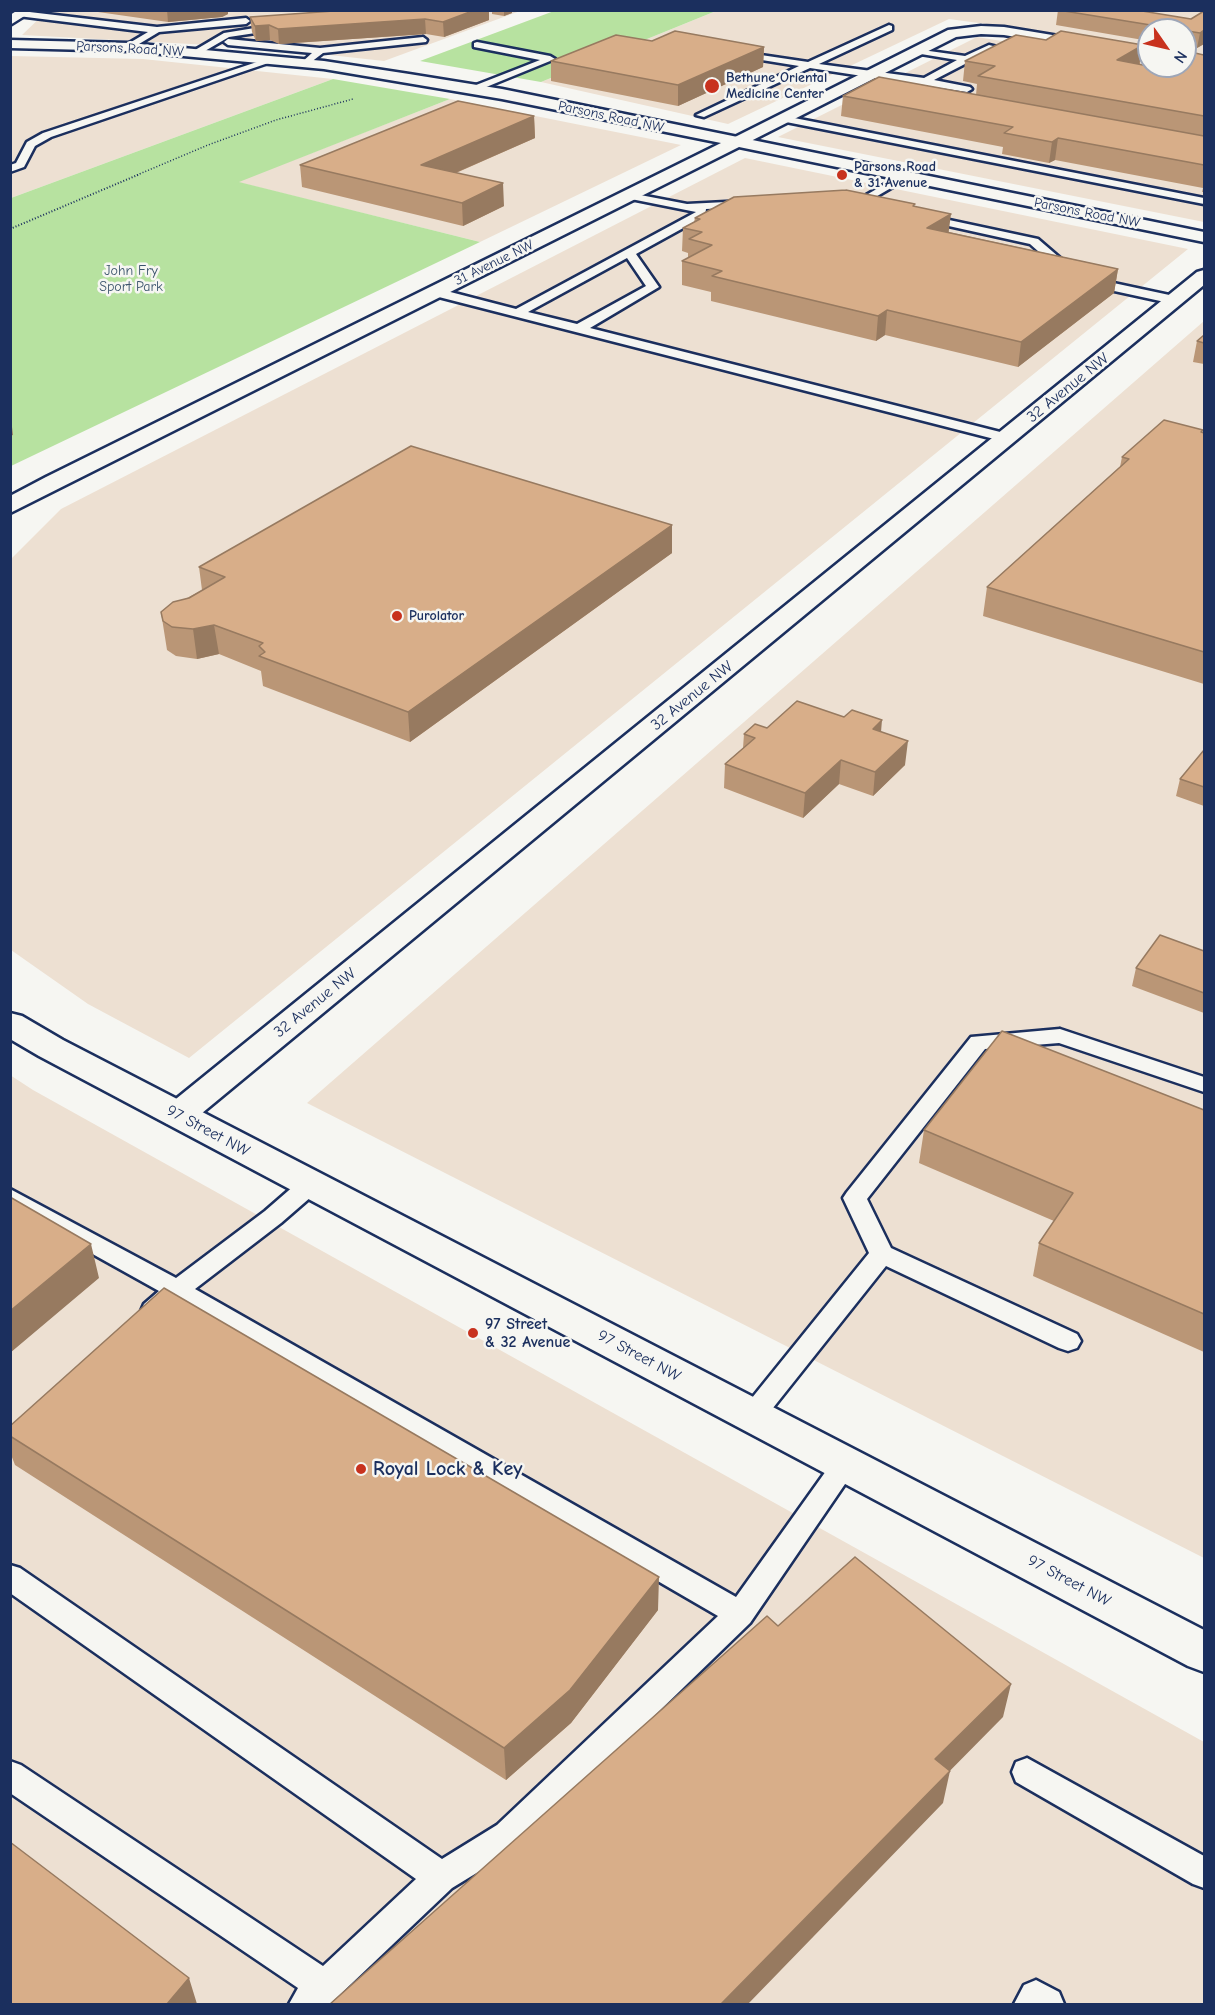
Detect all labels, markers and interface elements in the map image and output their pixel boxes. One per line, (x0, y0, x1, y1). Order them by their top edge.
north arrow (1137, 18, 1197, 78)
street label: Parsons Road NW (76, 38, 184, 60)
text: N (1170, 48, 1191, 66)
place label: Bethune Oriental Medicine Center (726, 70, 827, 102)
marker: Bethune Oriental Medicine Center (703, 77, 721, 95)
street label: Parsons Road NW (557, 98, 665, 136)
place label: Parsons Road & 31 Avenue (854, 159, 936, 192)
marker: Parsons Road & 31 Avenue (835, 168, 849, 182)
street label: Parsons Road NW (1033, 194, 1141, 232)
street label: 31 Avenue NW (452, 237, 536, 289)
park label: John Fry Sport Park (99, 263, 163, 296)
street label: 32 Avenue NW (1023, 349, 1113, 427)
place label: Purolator (409, 608, 464, 624)
marker: Purolator (390, 609, 404, 623)
street label: 32 Avenue NW (647, 657, 737, 735)
street label: 32 Avenue NW (270, 964, 360, 1042)
street label: 97 Street NW (163, 1101, 253, 1161)
place label: 97 Street & 32 Avenue (485, 1314, 570, 1352)
marker: 97 Street & 32 Avenue (466, 1326, 480, 1340)
street label: 97 Street NW (594, 1326, 684, 1386)
place label: Royal Lock & Key (373, 1457, 522, 1481)
marker: Royal Lock & Key (354, 1462, 368, 1476)
street label: 97 Street NW (1024, 1551, 1114, 1611)

